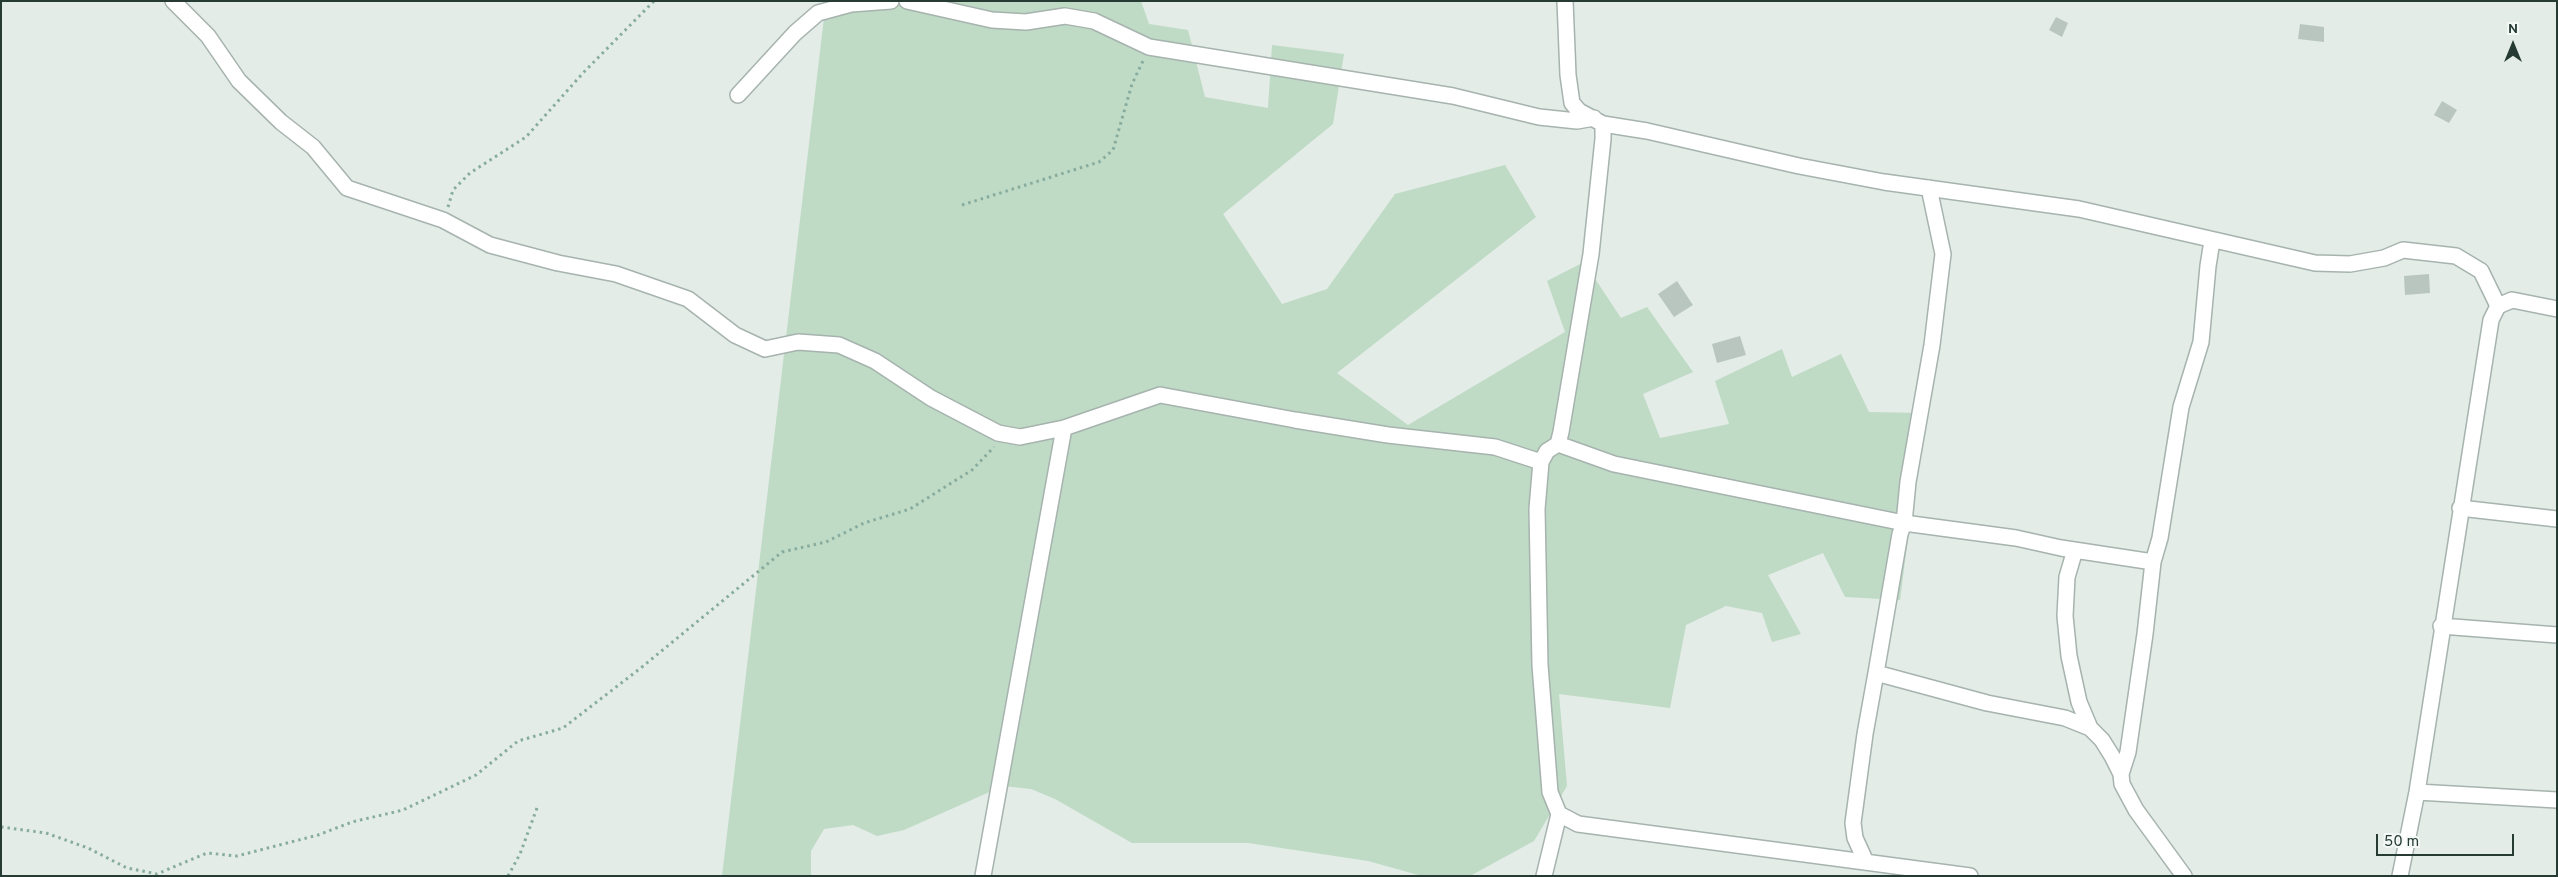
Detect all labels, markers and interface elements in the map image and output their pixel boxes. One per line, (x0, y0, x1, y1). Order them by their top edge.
north arrow (2488, 20, 2538, 70)
text: N (2508, 21, 2518, 38)
scale bar (2378, 824, 2516, 856)
text: 50 m (2384, 833, 2419, 852)

